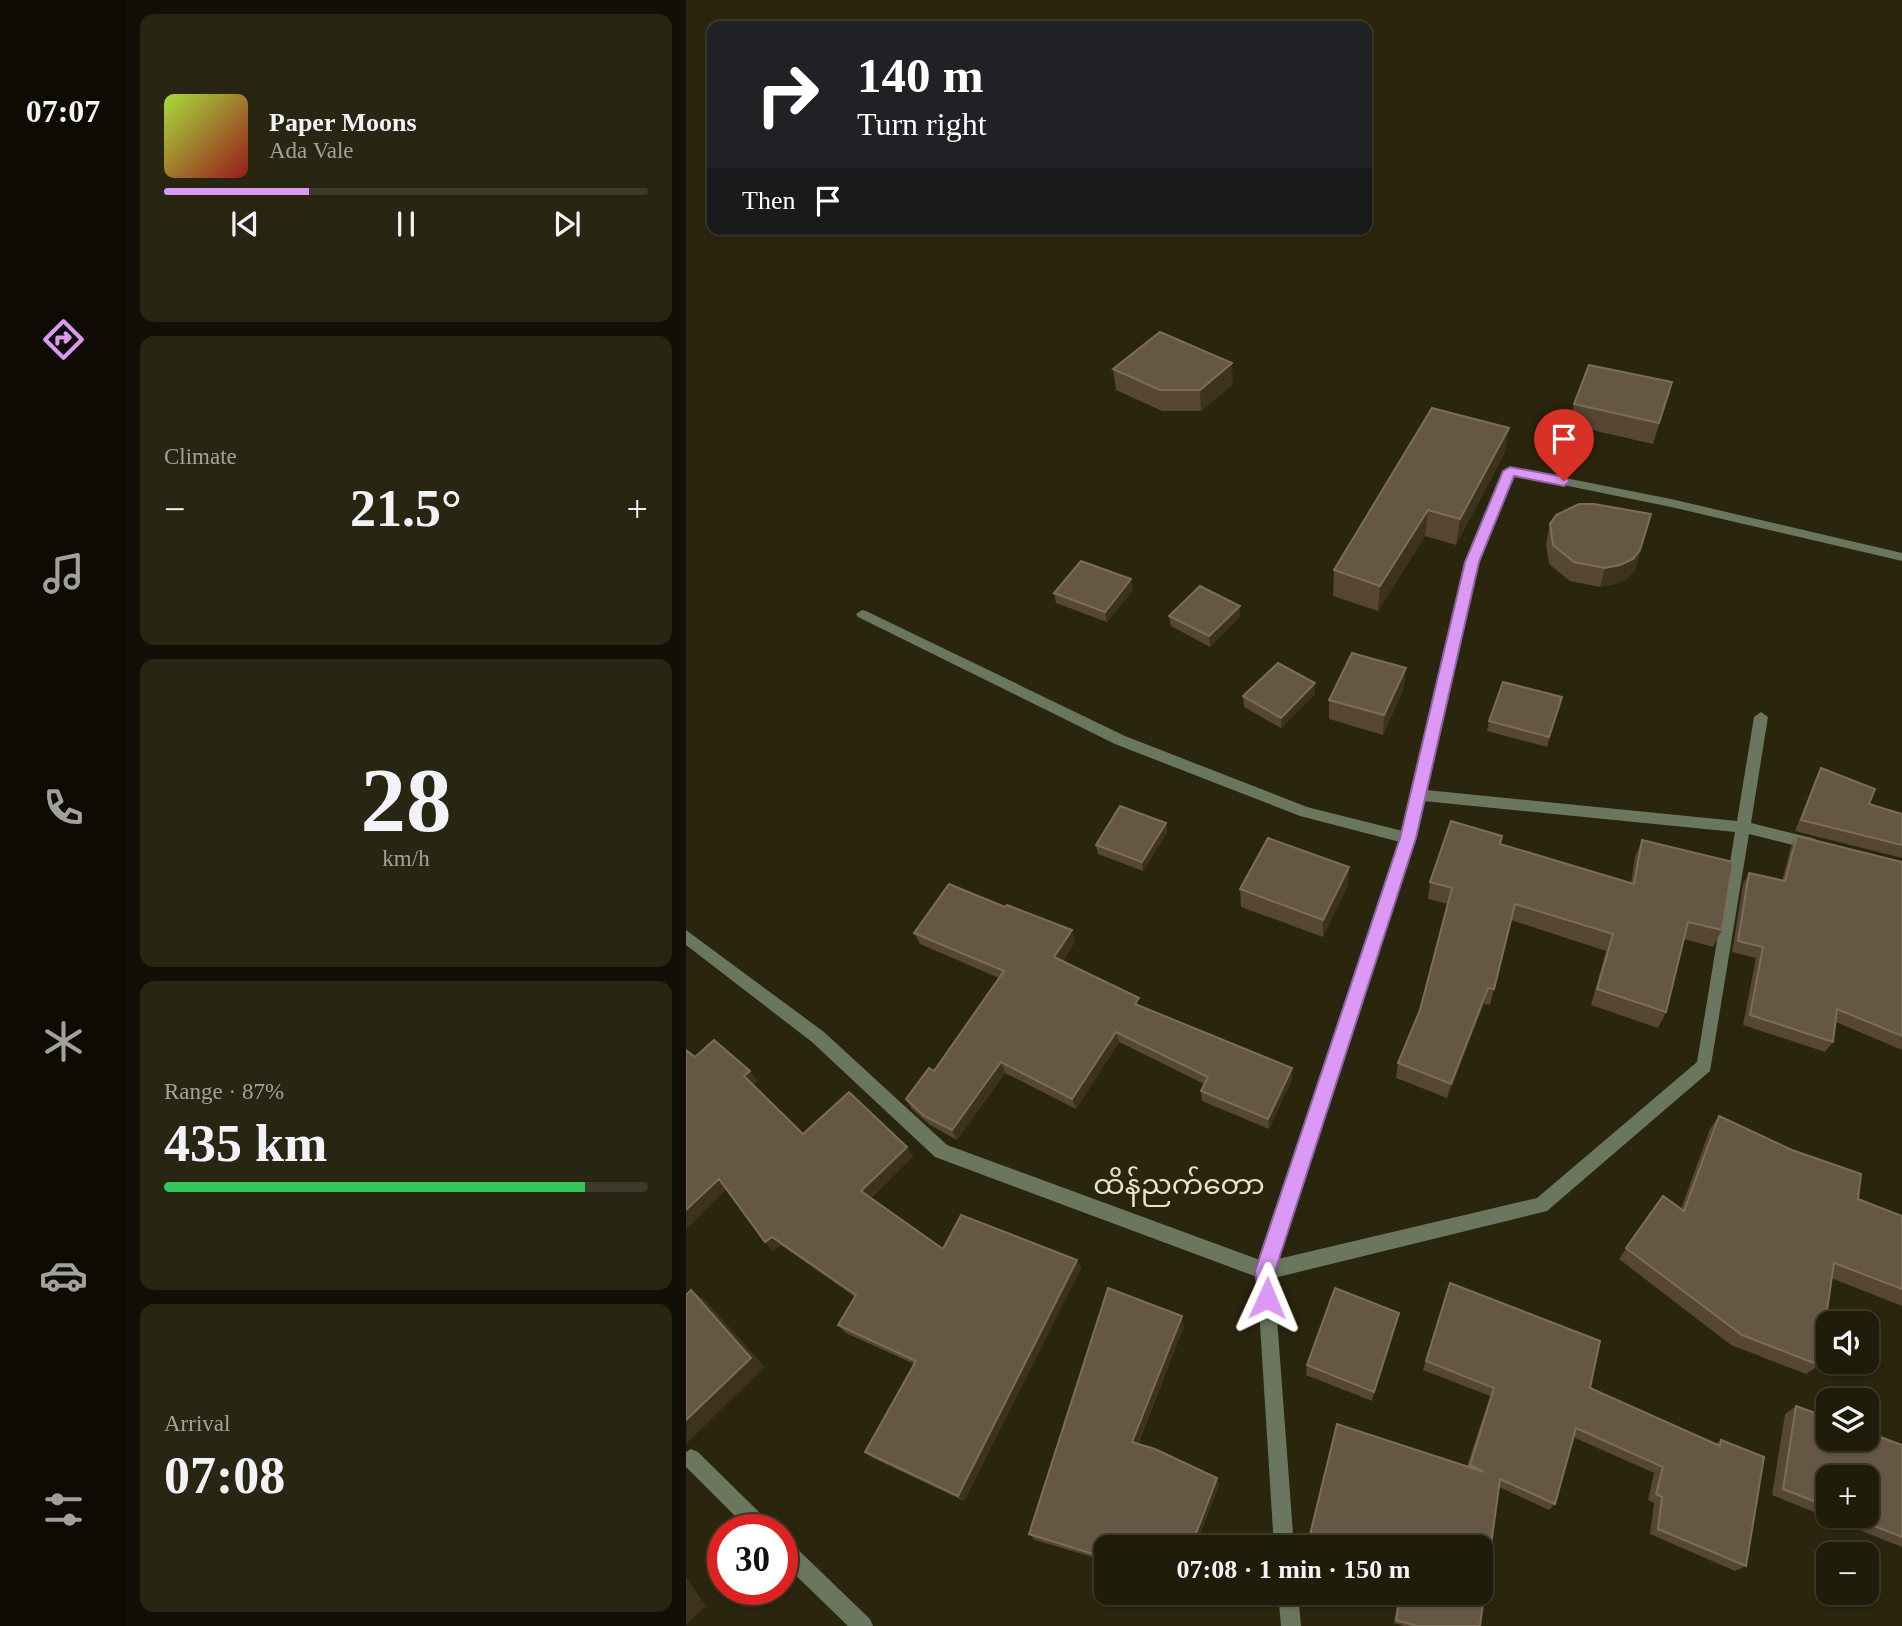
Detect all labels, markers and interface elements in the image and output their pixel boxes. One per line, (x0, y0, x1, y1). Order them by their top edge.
text: 140 m (857, 48, 984, 103)
icon: right (742, 49, 833, 140)
text: 07:07 (26, 93, 100, 129)
text: Turn right (857, 106, 987, 142)
text: Paper Moons (269, 108, 417, 137)
text: Ada Vale (269, 138, 354, 163)
icon: arrive (809, 182, 847, 220)
text: Then (742, 186, 795, 215)
icon: previous (226, 205, 264, 243)
icon: pause (387, 205, 425, 243)
icon: next (548, 205, 586, 243)
icon: directions (39, 315, 88, 364)
pin (1534, 409, 1594, 481)
icon: arrive (1545, 420, 1583, 458)
text: Climate (164, 444, 237, 469)
text: 21.5° (350, 480, 462, 537)
text: − (164, 488, 185, 530)
text: + (627, 488, 648, 530)
icon: music (39, 549, 88, 598)
text: 28 (361, 750, 452, 851)
icon: phone (39, 783, 88, 832)
text: km/h (382, 846, 430, 871)
icon: climate (39, 1017, 88, 1066)
text: Range · 87% (164, 1079, 284, 1104)
text: 435 km (164, 1115, 327, 1172)
district label: ထိန်ညက်တော (1093, 1166, 1265, 1207)
icon: car (39, 1251, 88, 1300)
position arrow (1230, 1261, 1304, 1335)
map controls (1816, 1311, 1879, 1605)
button: sound (1816, 1311, 1879, 1374)
button: layers (1816, 1388, 1879, 1451)
text: Arrival (164, 1411, 230, 1436)
text: 07:08 (164, 1447, 285, 1504)
button: + (1816, 1465, 1879, 1528)
icon: filters (39, 1485, 88, 1534)
speed limit sign: 30 (707, 1514, 798, 1605)
button: − (1816, 1542, 1879, 1605)
text: 07:08 · 1 min · 150 m (1177, 1555, 1411, 1584)

